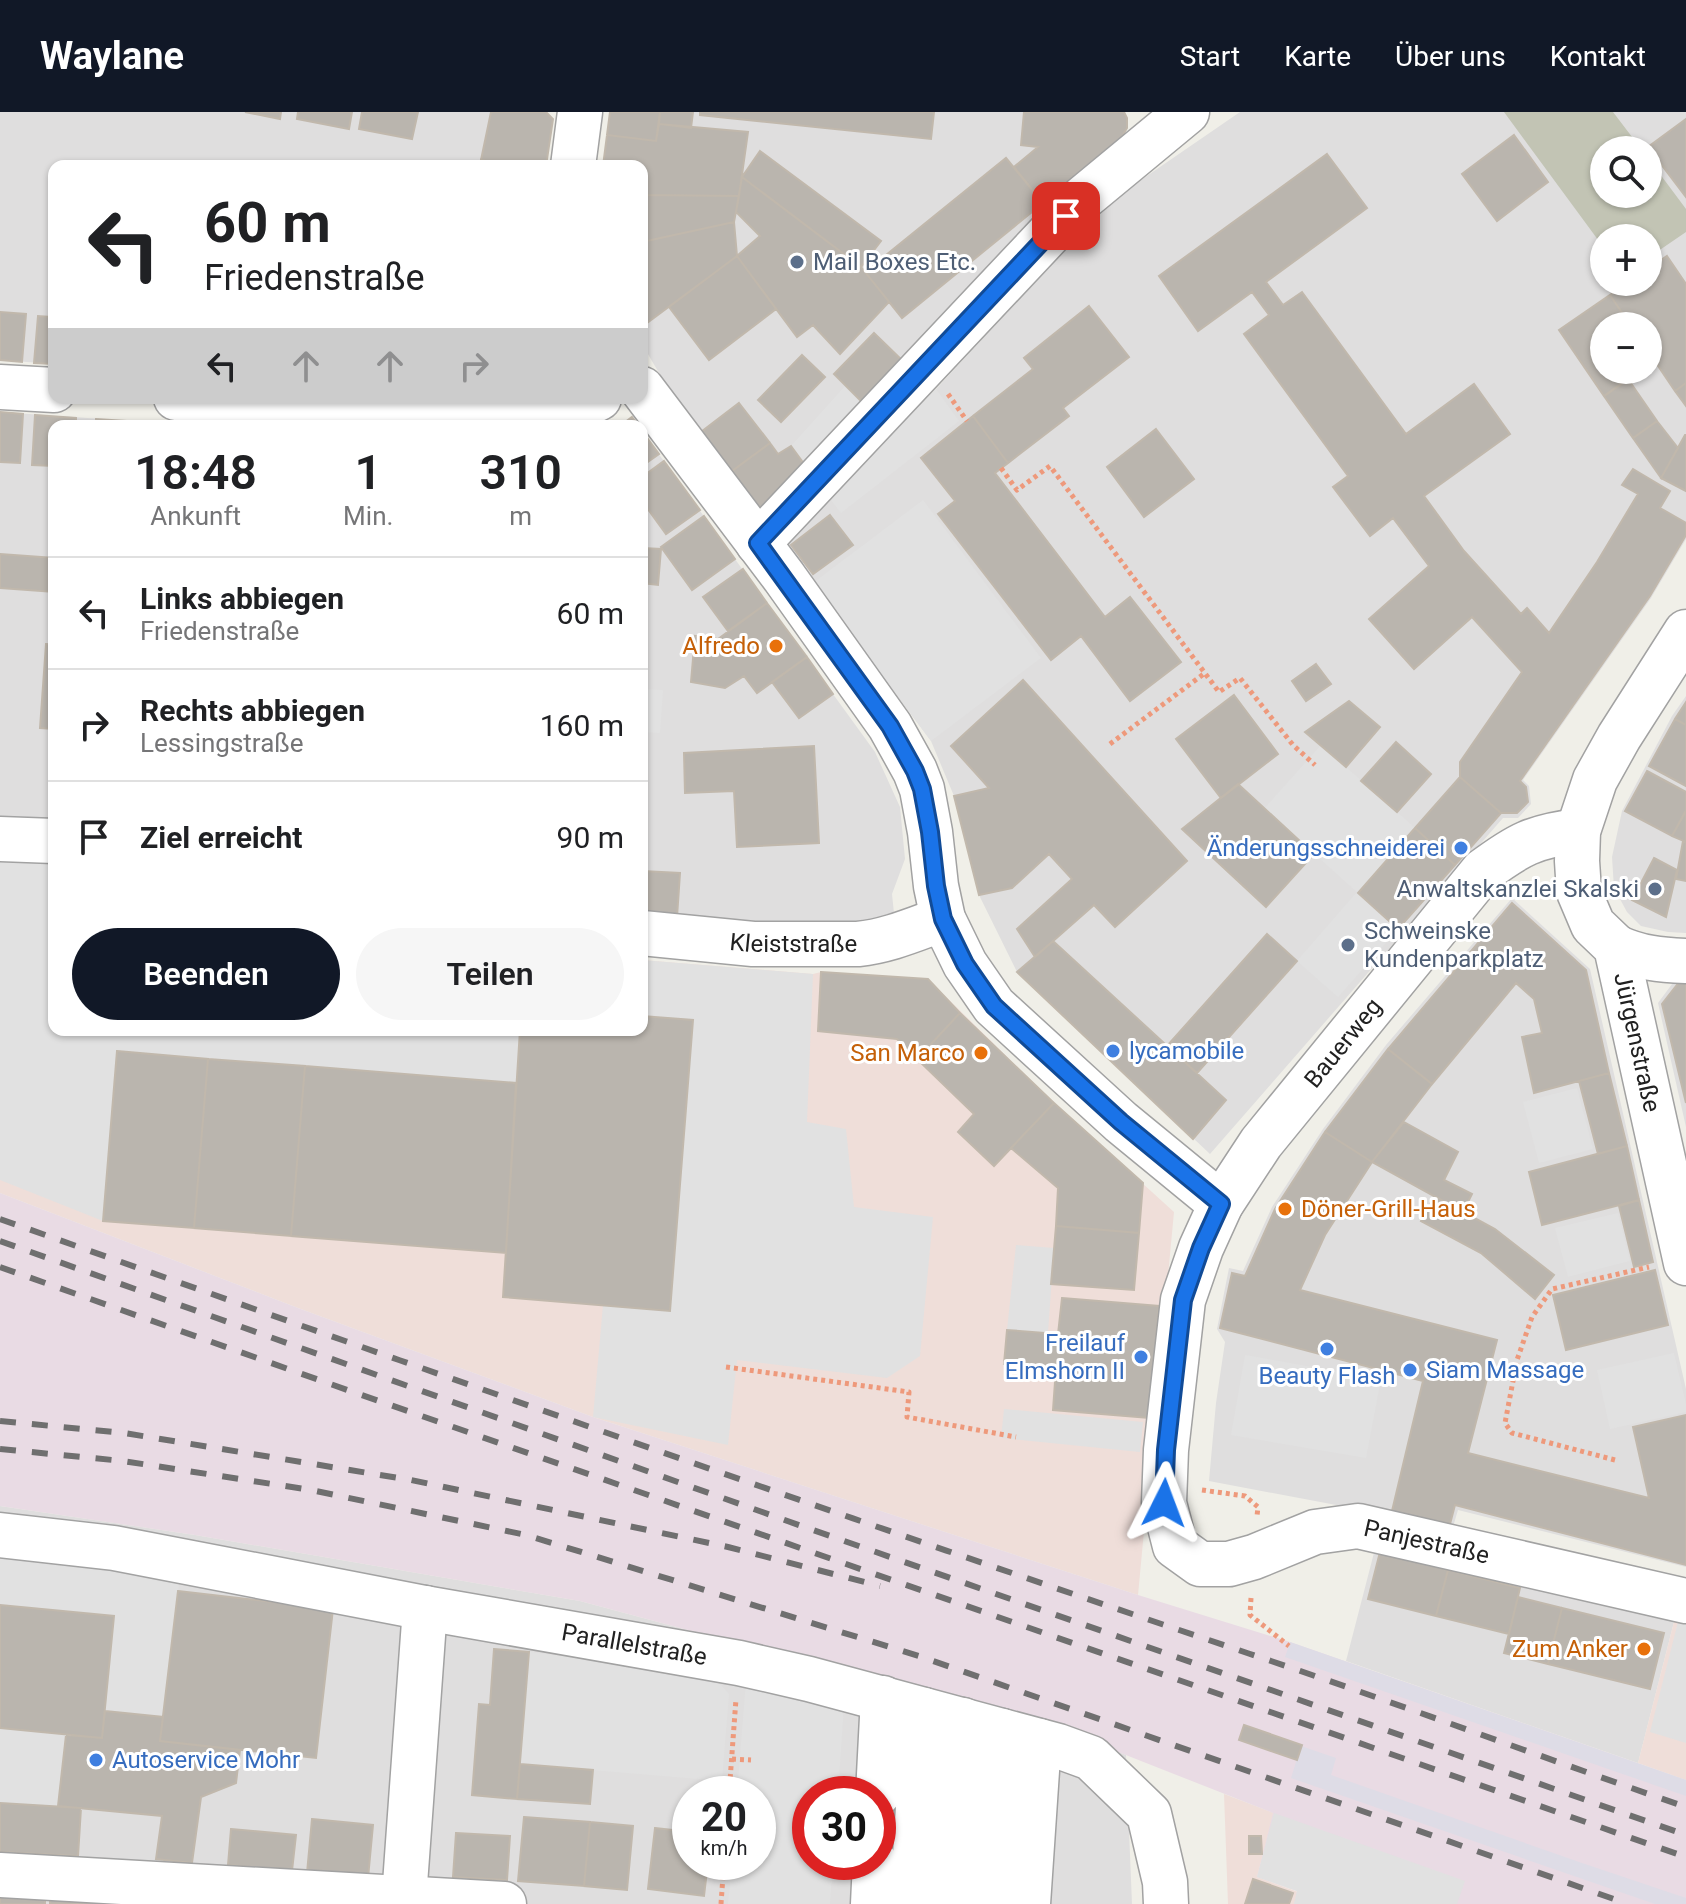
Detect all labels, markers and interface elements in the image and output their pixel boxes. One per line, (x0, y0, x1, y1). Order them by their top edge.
text: Waylane (40, 34, 184, 78)
text: Start (1180, 40, 1240, 73)
text: Karte (1284, 40, 1351, 73)
text: Über uns (1395, 40, 1506, 73)
text: Kontakt (1550, 40, 1646, 73)
map controls (1590, 136, 1662, 384)
button: search (1590, 136, 1662, 208)
pin (1032, 182, 1100, 250)
text: 60 m (204, 190, 331, 256)
icon: left (72, 192, 176, 296)
icon: arrive (1044, 194, 1088, 238)
button: + (1590, 224, 1662, 296)
place label: Mail Boxes Etc. (813, 248, 976, 276)
marker: Mail Boxes Etc. (788, 253, 806, 271)
text: Friedenstraße (204, 257, 425, 299)
button: − (1590, 312, 1662, 384)
icon: left (200, 344, 244, 388)
icon: ahead (284, 344, 328, 388)
icon: ahead (368, 344, 412, 388)
icon: right (452, 344, 496, 388)
text: 18:48 (134, 444, 257, 501)
text: 1 (355, 444, 382, 501)
text: 310 (480, 444, 562, 501)
text: Ankunft (150, 501, 241, 531)
text: Min. (343, 501, 393, 531)
text: m (509, 501, 532, 531)
text: Links abbiegen (140, 581, 344, 616)
icon: left (72, 591, 116, 635)
text: 60 m (557, 596, 624, 631)
text: Friedenstraße (140, 616, 299, 646)
place label: Alfredo (682, 632, 760, 660)
marker: Alfredo (767, 637, 785, 655)
text: Rechts abbiegen (140, 693, 365, 728)
icon: right (72, 703, 116, 747)
text: 160 m (540, 708, 624, 743)
text: Lessingstraße (140, 728, 304, 758)
icon: arrive (72, 815, 116, 859)
text: Ziel erreicht (140, 820, 302, 855)
text: 90 m (557, 820, 624, 855)
place label: Änderungsschneiderei (1207, 834, 1445, 862)
marker: Änderungsschneiderei (1452, 839, 1470, 857)
place label: Anwaltskanzlei Skalski (1397, 875, 1639, 903)
marker: Anwaltskanzlei Skalski (1646, 880, 1664, 898)
place label: Schweinske Kundenparkplatz (1364, 917, 1544, 973)
button: Beenden (72, 928, 340, 1020)
button: Teilen (356, 928, 624, 1020)
street label: Kleiststraße (728, 928, 857, 958)
marker: Schweinske Kundenparkplatz (1339, 936, 1357, 954)
street label: Jürgenstraße (1608, 970, 1666, 1115)
street label: Bauerweg (1299, 993, 1387, 1093)
place label: lycamobile (1129, 1037, 1244, 1065)
place label: San Marco (850, 1039, 965, 1067)
marker: lycamobile (1104, 1042, 1122, 1060)
marker: San Marco (972, 1044, 990, 1062)
place label: Döner-Grill-Haus (1301, 1195, 1476, 1223)
marker: Döner-Grill-Haus (1276, 1200, 1294, 1218)
place label: Freilauf Elmshorn II (1005, 1329, 1126, 1385)
marker: Beauty Flash (1318, 1340, 1336, 1358)
marker: Freilauf Elmshorn II (1132, 1348, 1150, 1366)
place label: Siam Massage (1426, 1356, 1584, 1384)
marker: Siam Massage (1401, 1361, 1419, 1379)
place label: Beauty Flash (1259, 1362, 1395, 1390)
position arrow (1122, 1461, 1206, 1545)
street label: Panjestraße (1361, 1514, 1492, 1570)
street label: Parallelstraße (559, 1618, 709, 1671)
place label: Zum Anker (1512, 1635, 1628, 1663)
marker: Zum Anker (1635, 1640, 1653, 1658)
place label: Autoservice Mohr (112, 1746, 300, 1774)
marker: Autoservice Mohr (87, 1751, 105, 1769)
speed limit sign: 30 (792, 1776, 896, 1880)
text: 20 (701, 1794, 747, 1841)
text: km/h (701, 1836, 747, 1860)

